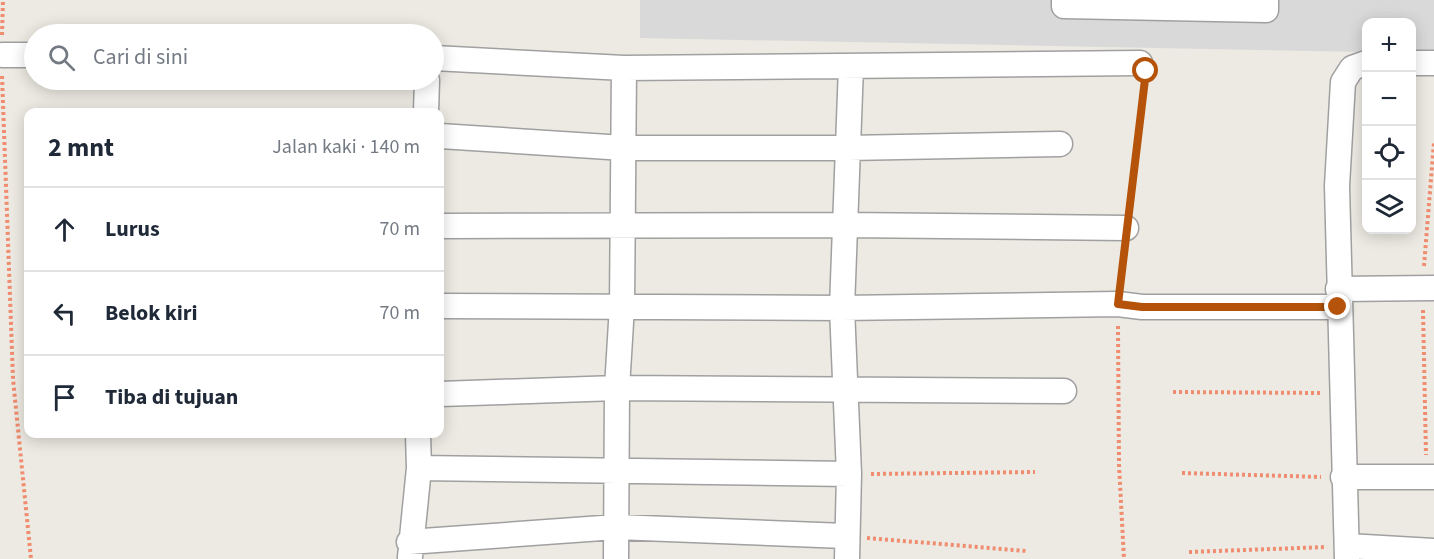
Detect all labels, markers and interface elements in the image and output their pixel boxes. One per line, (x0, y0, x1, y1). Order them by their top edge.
map controls (1362, 18, 1416, 234)
button: + (1362, 18, 1416, 72)
search box (24, 24, 444, 90)
icon: search (45, 41, 78, 74)
text: Cari di sini (93, 41, 188, 73)
route start (1132, 57, 1158, 83)
button: − (1362, 72, 1416, 126)
button: locate (1362, 126, 1416, 180)
text: 2 mnt (48, 129, 114, 166)
text: Jalan kaki · 140 m (272, 133, 420, 161)
button: layers (1362, 180, 1416, 234)
icon: ahead (48, 213, 81, 246)
text: Lurus (105, 213, 160, 245)
text: 70 m (380, 215, 420, 243)
route end (1324, 293, 1350, 319)
icon: left (48, 297, 81, 330)
text: Belok kiri (105, 297, 198, 329)
text: 70 m (380, 299, 420, 327)
icon: arrive (48, 381, 81, 414)
text: Tiba di tujuan (105, 381, 238, 413)

